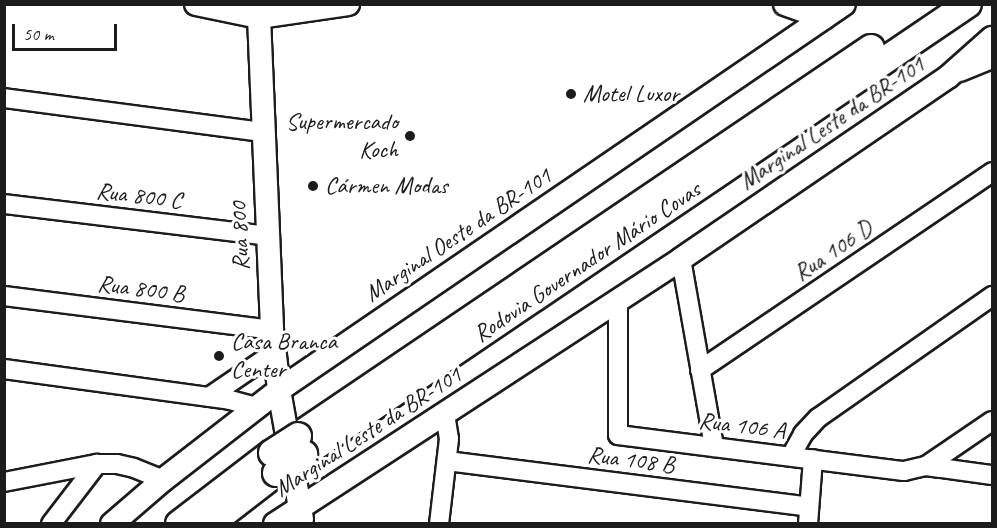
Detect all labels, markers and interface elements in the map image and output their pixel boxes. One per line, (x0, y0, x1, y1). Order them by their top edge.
scale bar (15, 12, 120, 50)
text: 50 m (23, 23, 54, 45)
street label: Marginal Leste da BR-101 (734, 50, 930, 196)
place label: Motel Luxor (583, 80, 678, 108)
marker: Motel Luxor (564, 87, 578, 101)
place label: Supermercado Koch (286, 108, 398, 164)
marker: Supermercado Koch (403, 129, 417, 143)
street label: Marginal Oeste da BR-101 (359, 162, 557, 308)
place label: Cármen Modas (325, 172, 448, 200)
street label: Rua 800 C (95, 176, 183, 216)
street label: Rodovia Governador Mário Covas (469, 176, 705, 348)
marker: Cármen Modas (306, 179, 320, 193)
street label: Rua 800 (224, 201, 256, 271)
street label: Rua 106 D (788, 214, 878, 288)
street label: Rua 800 B (96, 269, 186, 309)
place label: Casa Branca Center (231, 328, 337, 384)
marker: Casa Branca Center (212, 349, 226, 363)
street label: Marginal Leste da BR-101 (269, 361, 467, 503)
street label: Rua 106 A (697, 406, 787, 446)
street label: Rua 108 B (586, 440, 676, 480)

